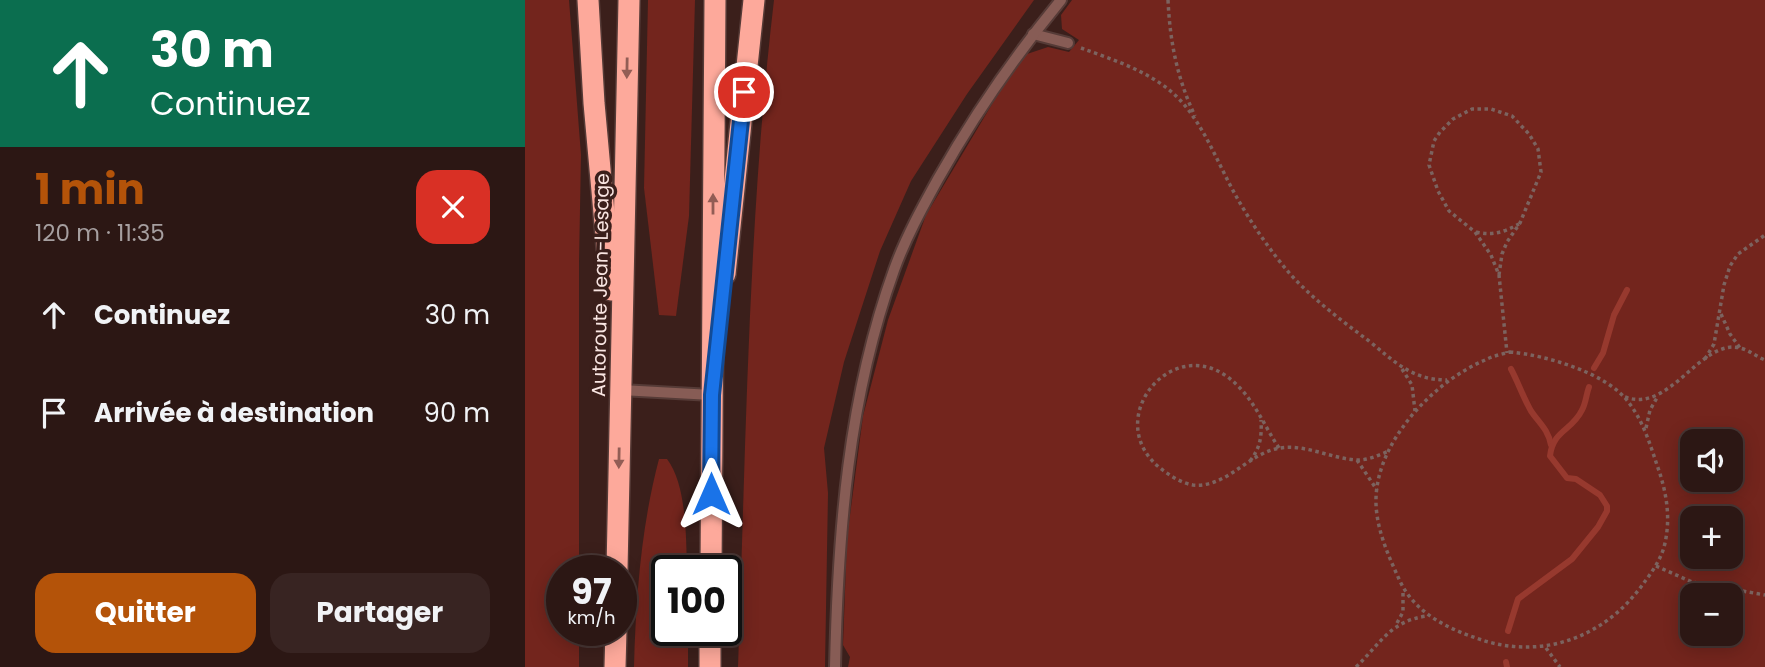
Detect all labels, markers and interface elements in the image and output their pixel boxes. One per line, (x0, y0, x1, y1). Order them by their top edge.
text: 30 m (150, 16, 274, 84)
icon: ahead (35, 28, 126, 119)
one-way arrow (621, 57, 633, 79)
pin (714, 62, 774, 122)
icon: arrive (725, 73, 763, 111)
text: Continuez (150, 81, 311, 126)
text: 1 min (35, 160, 145, 219)
button: close (416, 170, 490, 244)
street label: Autoroute Jean-Lesage (585, 173, 616, 397)
one-way arrow (708, 193, 719, 215)
text: 120 m · 11:35 (35, 217, 165, 249)
icon: ahead (35, 296, 73, 334)
text: Continuez (94, 297, 230, 333)
text: 30 m (425, 297, 490, 333)
icon: arrive (35, 394, 73, 432)
text: Arrivée à destination (94, 395, 374, 431)
text: 90 m (424, 395, 490, 431)
map controls (1680, 429, 1743, 646)
button: sound (1680, 429, 1743, 492)
one-way arrow (614, 448, 625, 470)
position arrow (674, 457, 748, 531)
button: + (1680, 506, 1743, 569)
speed limit sign: 100 (651, 555, 742, 646)
text: 97 (571, 567, 612, 616)
button: Quitter (35, 573, 256, 653)
button: Partager (270, 573, 490, 653)
button: − (1680, 583, 1743, 646)
text: km/h (568, 605, 615, 630)

